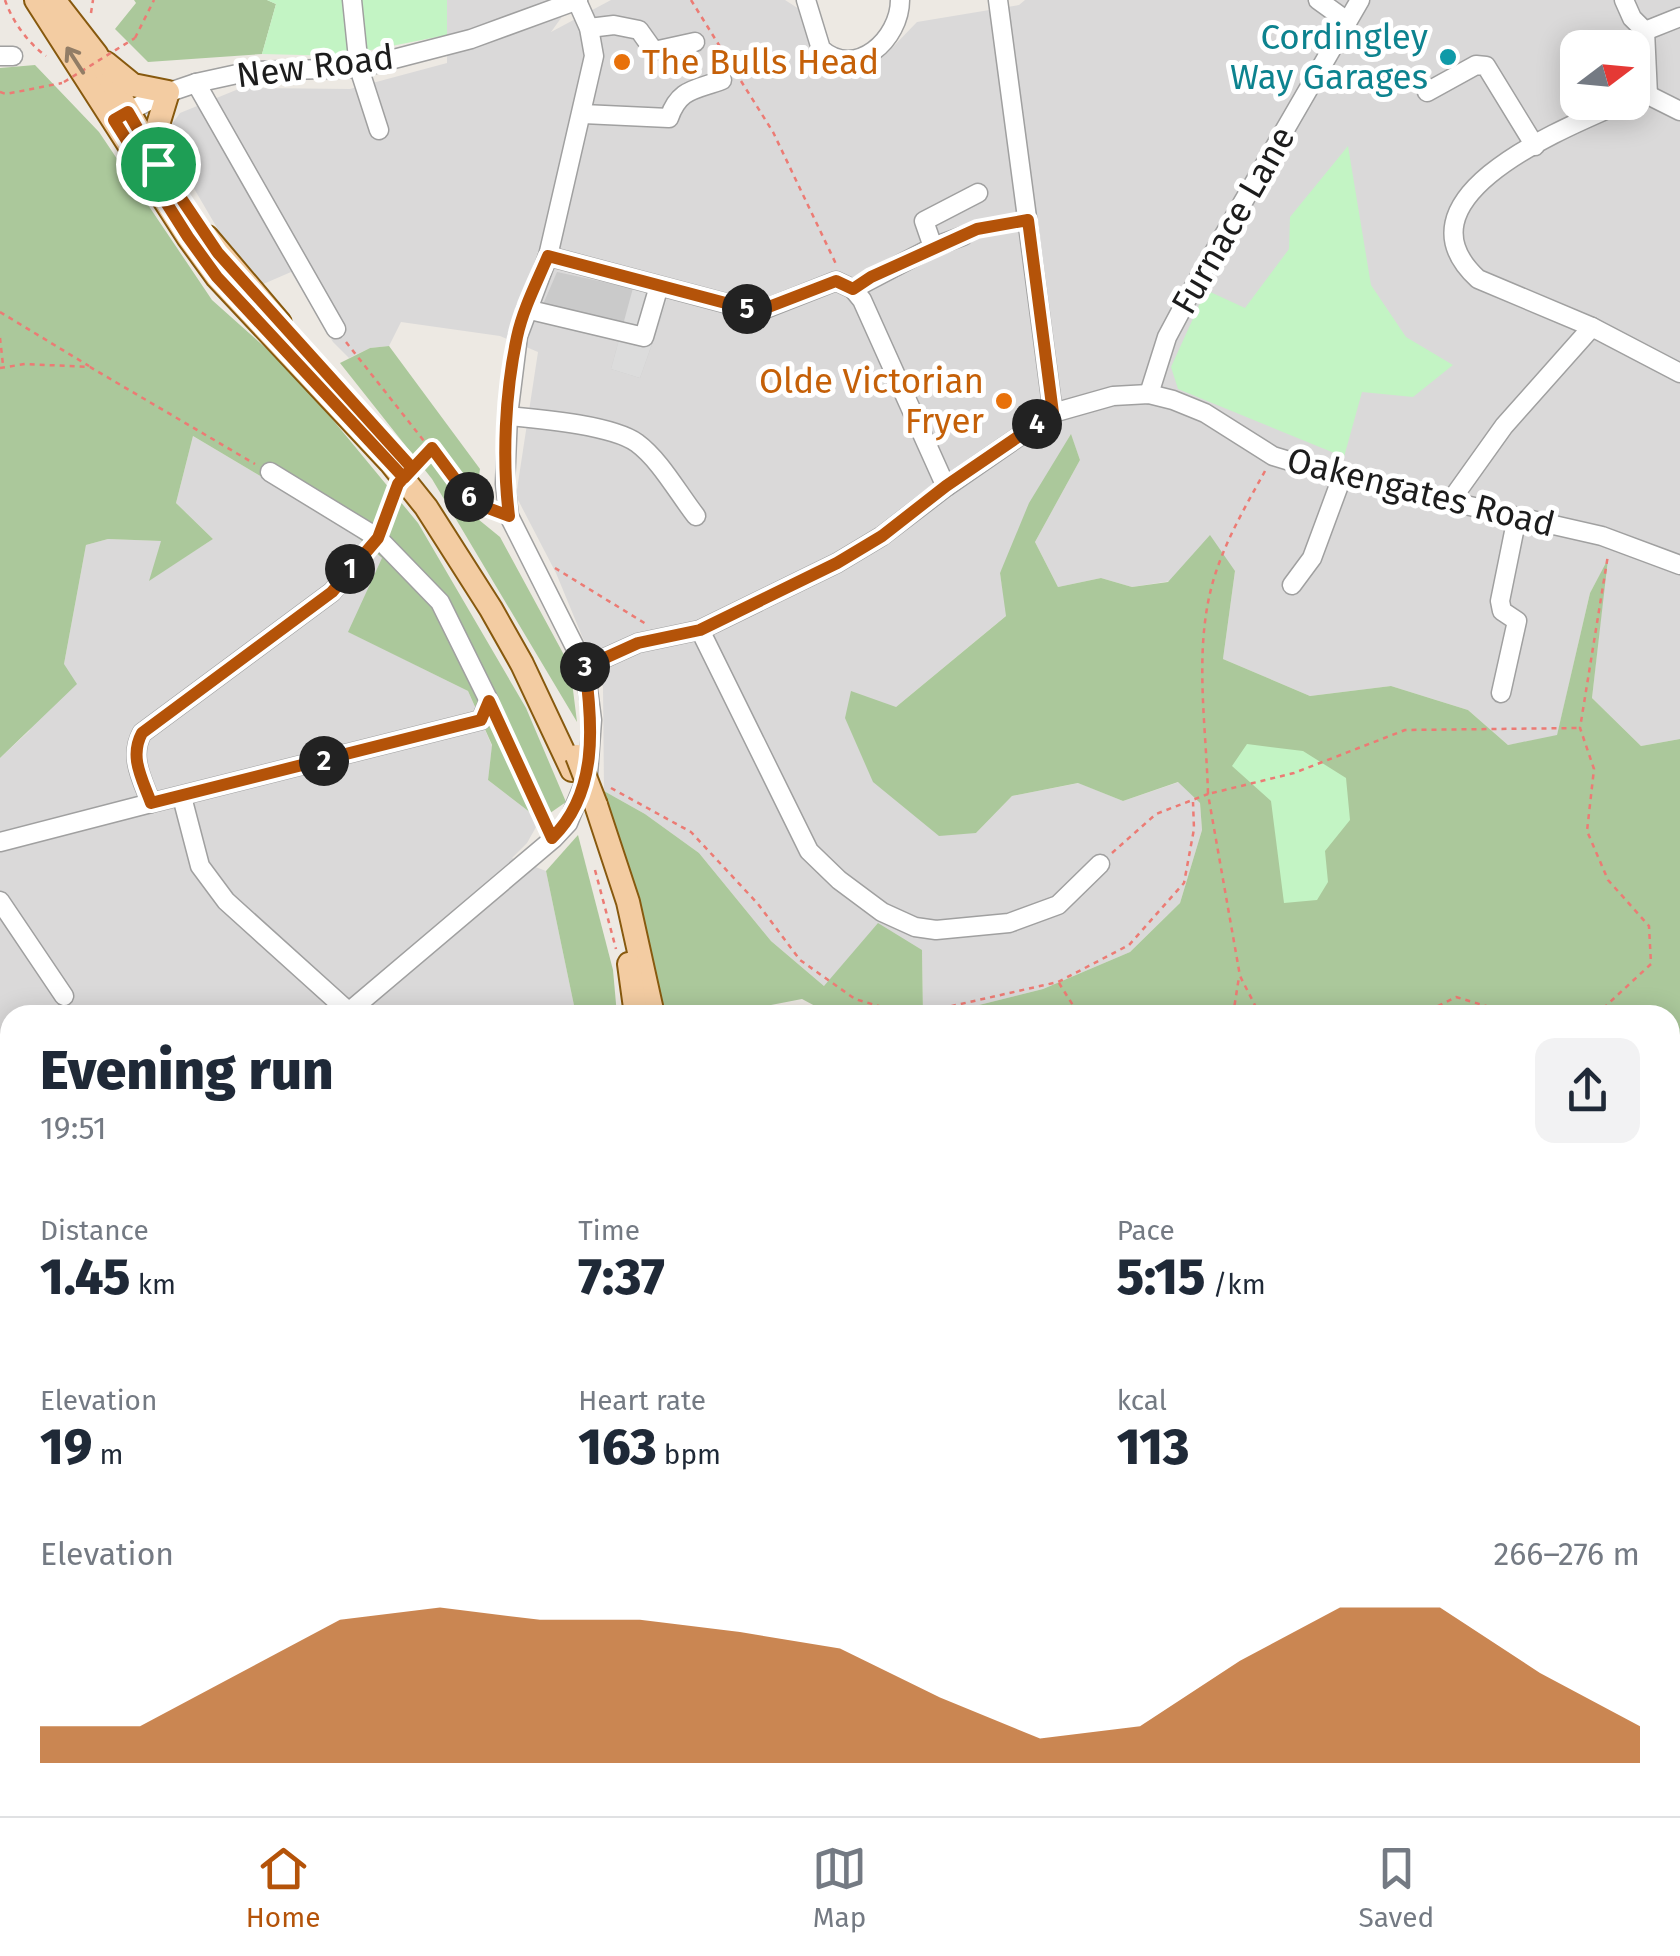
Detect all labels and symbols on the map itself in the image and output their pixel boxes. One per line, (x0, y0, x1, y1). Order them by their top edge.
place label: Cordingley Way Garages (1230, 16, 1428, 98)
north arrow (1560, 30, 1650, 120)
street label: New Road (234, 36, 396, 96)
place label: The Bulls Head (642, 41, 879, 83)
one-way arrow (65, 46, 86, 74)
marker: Cordingley Way Garages (1437, 46, 1459, 68)
marker: The Bulls Head (611, 51, 633, 73)
street label: Furnace Lane (1162, 119, 1304, 321)
pin (116, 122, 201, 207)
pin: 5 (722, 284, 772, 334)
place label: Olde Victorian Fryer (759, 360, 984, 442)
marker: Olde Victorian Fryer (993, 390, 1015, 412)
pin: 4 (1012, 399, 1062, 449)
street label: Oakengates Road (1283, 438, 1559, 546)
pin: 6 (444, 472, 494, 522)
pin: 1 (325, 544, 375, 594)
pin: 3 (560, 642, 610, 692)
pin: 2 (299, 736, 349, 786)

